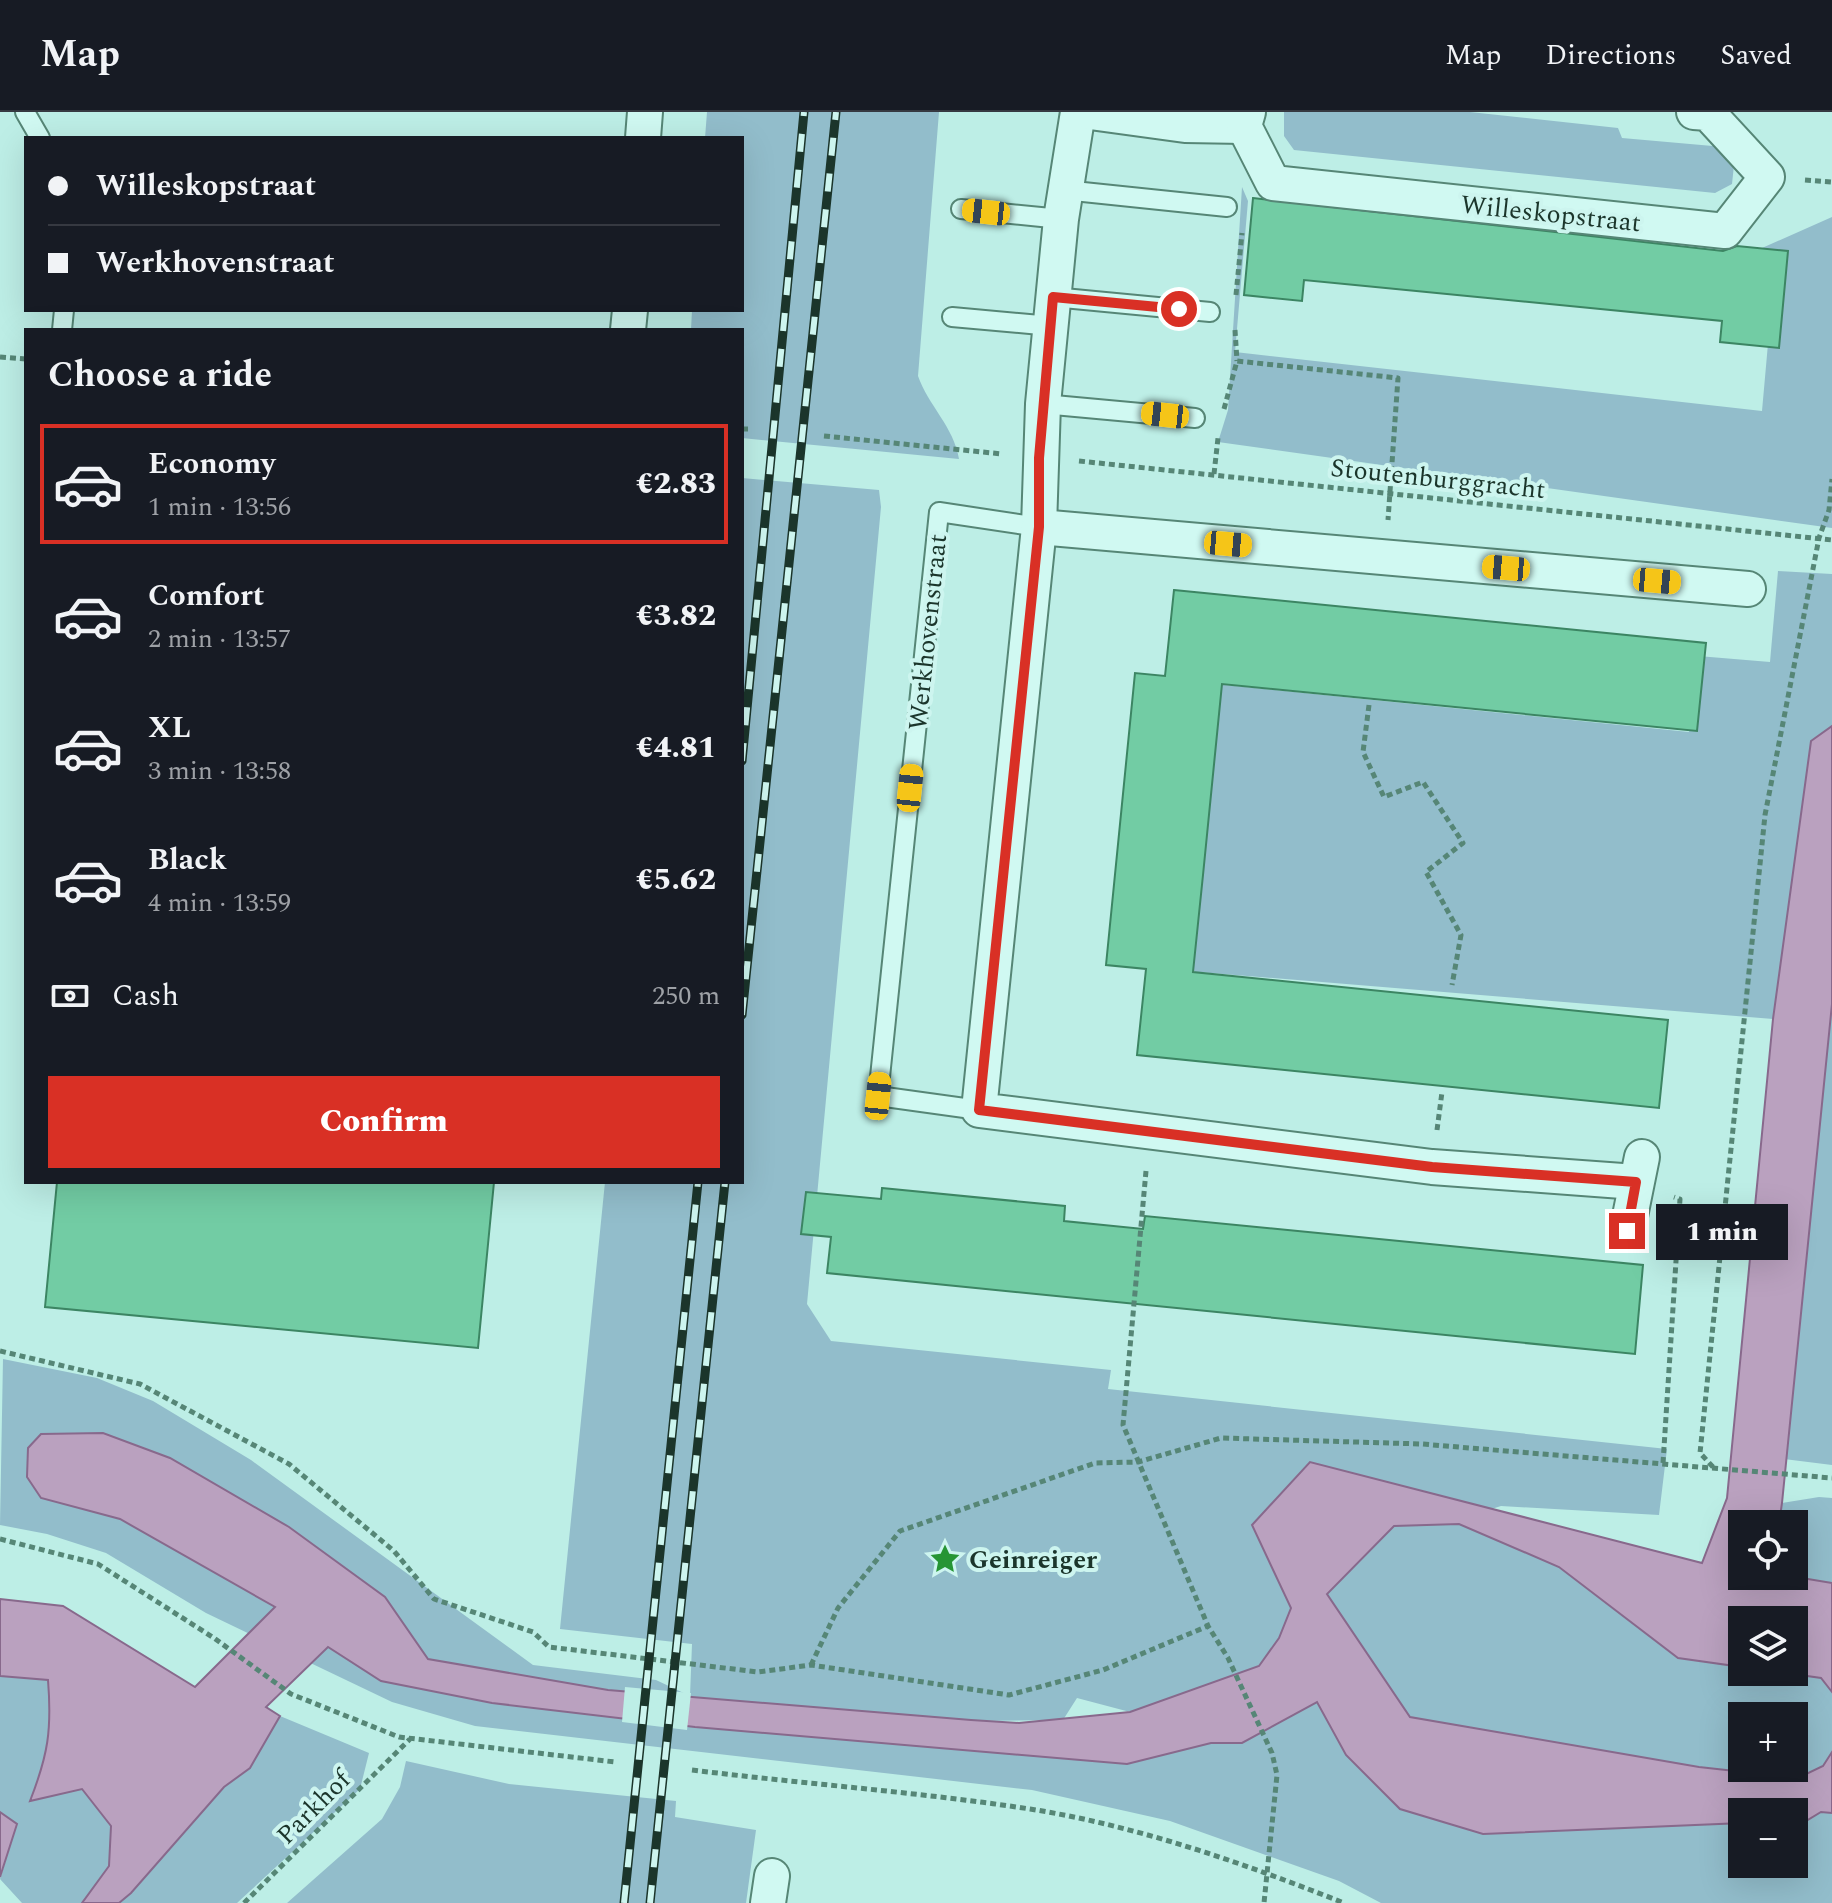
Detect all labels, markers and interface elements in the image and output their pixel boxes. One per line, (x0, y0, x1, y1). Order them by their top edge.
text: Map (40, 26, 120, 84)
text: Map (1445, 34, 1502, 77)
text: Directions (1546, 34, 1676, 77)
text: Saved (1720, 34, 1792, 77)
text: Willeskopstraat (96, 163, 316, 209)
street label: Willeskopstraat (1459, 185, 1643, 243)
car (961, 198, 1011, 226)
text: Werkhovenstraat (96, 240, 335, 286)
route start (1161, 291, 1197, 327)
text: Choose a ride (48, 348, 272, 403)
car (1140, 401, 1190, 429)
text: Economy (148, 441, 275, 487)
icon: car (52, 448, 124, 520)
street label: Stoutenburggracht (1329, 448, 1547, 510)
text: €2.83 (636, 461, 716, 507)
text: 1 min · 13:56 (148, 487, 291, 527)
car (1203, 530, 1253, 558)
street label: Werkhovenstraat (898, 532, 958, 732)
car (1481, 554, 1531, 582)
car (1632, 567, 1682, 595)
text: Comfort (148, 573, 264, 619)
icon: car (52, 580, 124, 652)
text: €3.82 (636, 593, 716, 639)
text: 2 min · 13:57 (148, 619, 291, 659)
text: XL (148, 705, 191, 751)
icon: car (52, 712, 124, 784)
text: €4.81 (636, 725, 716, 771)
text: 3 min · 13:58 (148, 751, 291, 791)
car (896, 763, 924, 813)
text: Black (148, 837, 227, 883)
icon: car (52, 844, 124, 916)
text: €5.62 (636, 857, 716, 903)
text: 4 min · 13:59 (148, 883, 291, 923)
text: Cash (112, 973, 179, 1019)
icon: cash (48, 974, 92, 1018)
text: 250 m (652, 976, 720, 1016)
car (864, 1071, 892, 1121)
button: Confirm (48, 1076, 720, 1168)
callout: 1 min (1655, 1203, 1787, 1259)
text: 1 min (1686, 1212, 1758, 1252)
route end (1609, 1213, 1645, 1249)
map controls (1728, 1510, 1808, 1878)
button: locate (1728, 1510, 1808, 1590)
place label: Geinreiger (969, 1540, 1098, 1580)
place icon: Geinreiger (928, 1542, 962, 1576)
button: layers (1728, 1606, 1808, 1686)
button: + (1728, 1702, 1808, 1782)
street label: Parkhof (267, 1760, 362, 1854)
button: − (1728, 1798, 1808, 1878)

